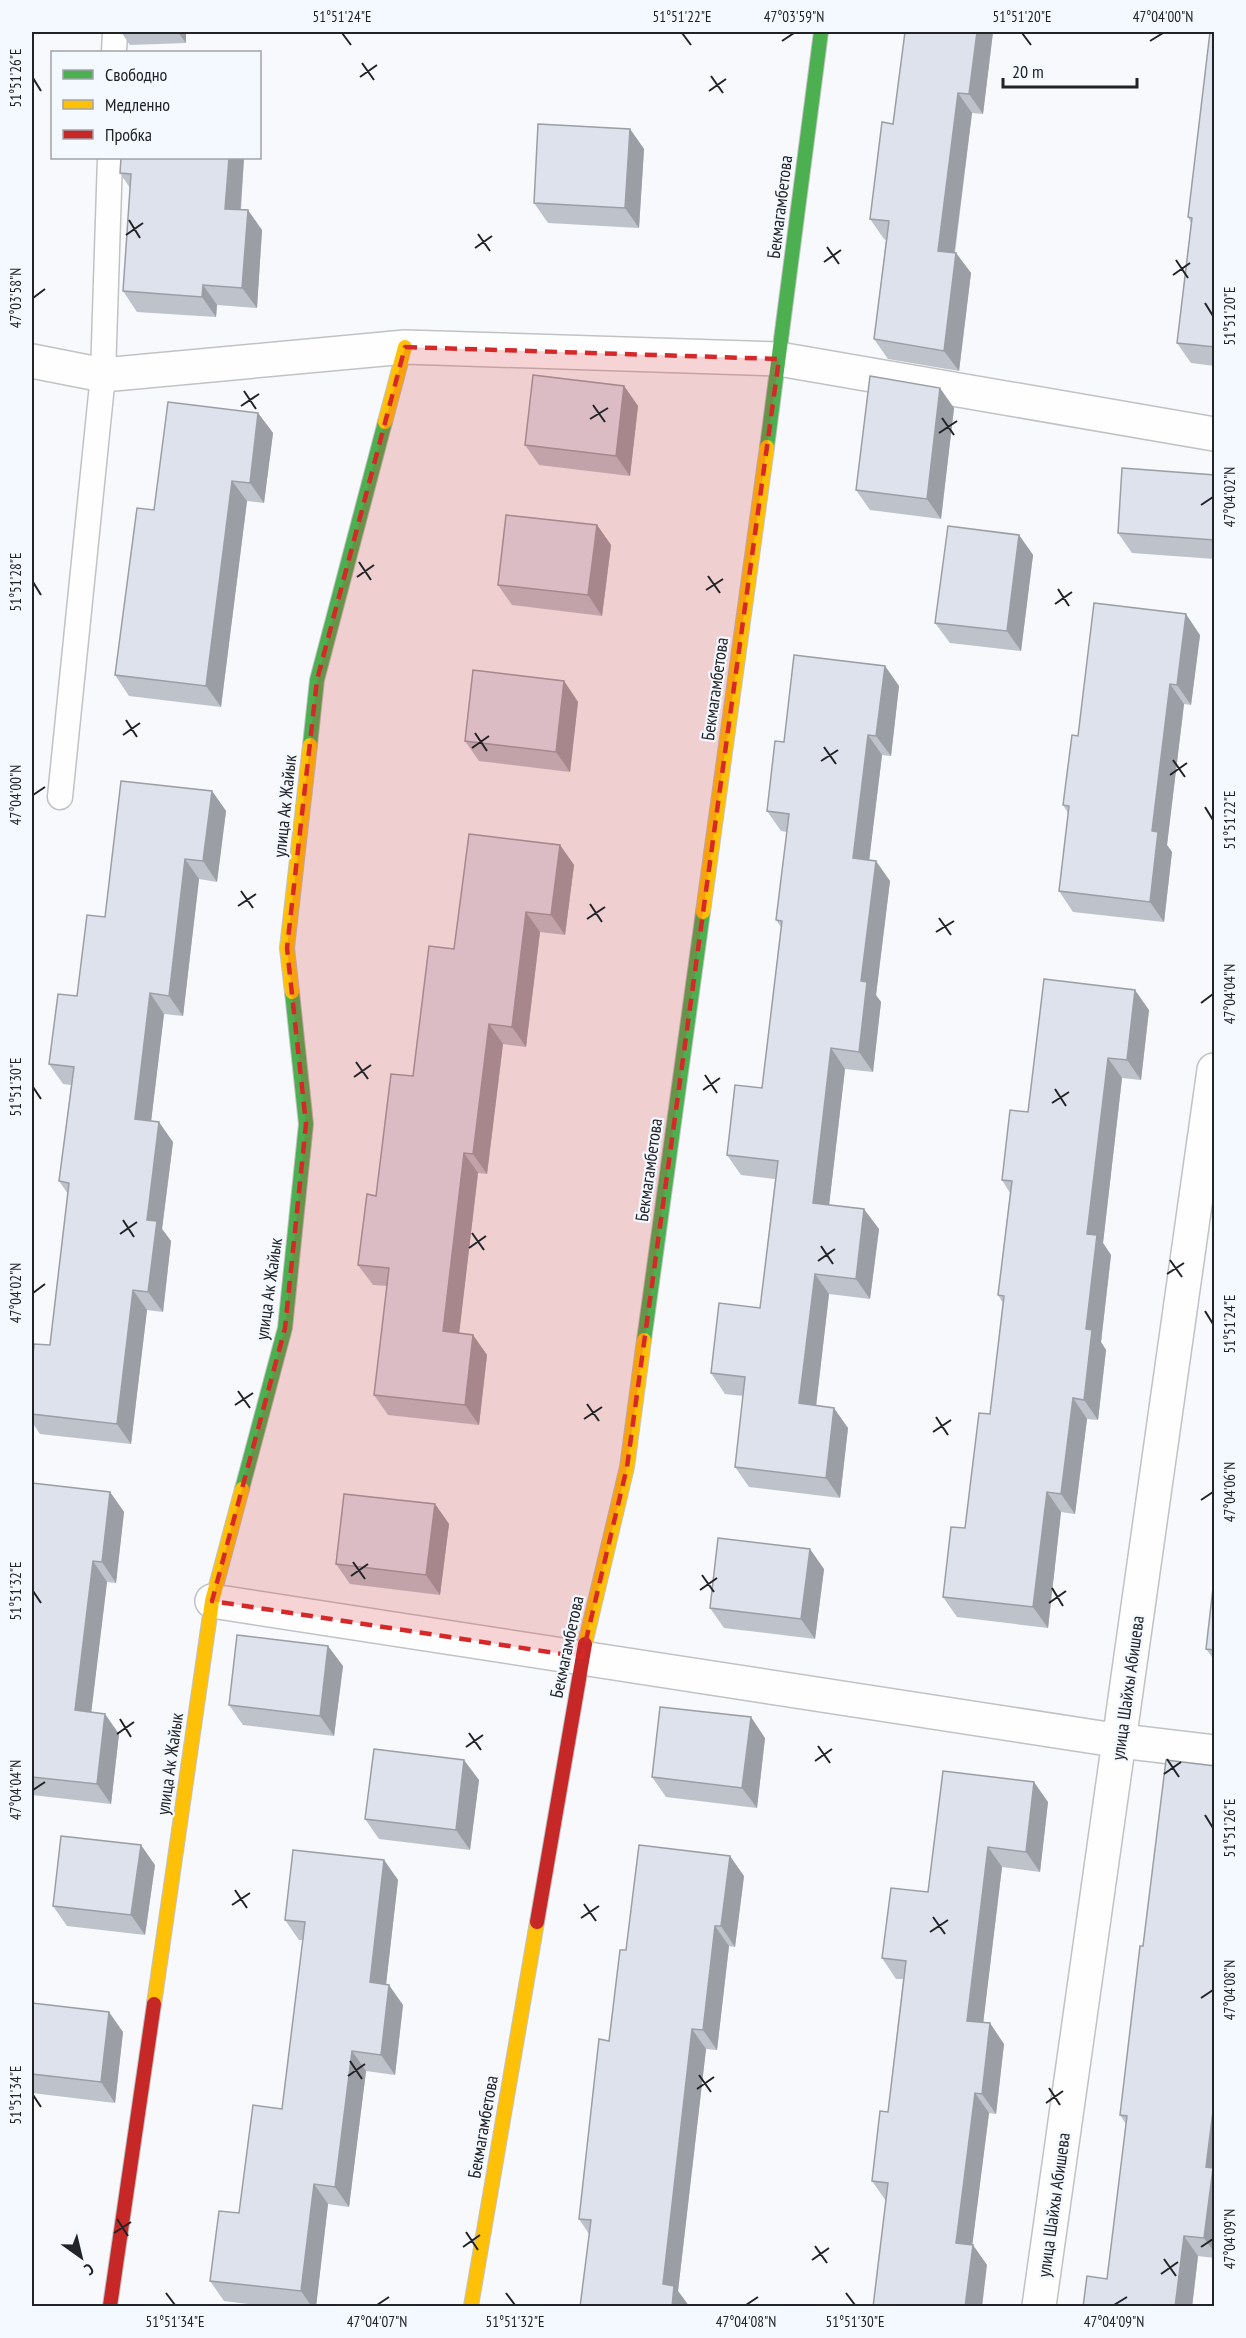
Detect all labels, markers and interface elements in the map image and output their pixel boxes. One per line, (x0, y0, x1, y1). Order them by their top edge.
text: 51°51'24"E (312, 7, 372, 26)
text: 51°51'22"E (652, 7, 712, 26)
text: 47°03'59"N (764, 7, 824, 26)
text: 51°51'20"E (992, 7, 1052, 26)
text: 47°04'00"N (1133, 7, 1193, 26)
text: 51°51'26"E (6, 48, 25, 108)
legend (51, 51, 261, 159)
scale bar (1003, 51, 1136, 89)
text: 20 m (1012, 60, 1044, 83)
text: Свободно (105, 63, 168, 86)
text: Медленно (105, 93, 170, 116)
text: Пробка (105, 123, 152, 146)
street label: Бекмагамбетова (762, 154, 797, 260)
text: 47°03'58"N (6, 268, 25, 328)
text: 51°51'20"E (1220, 286, 1239, 346)
text: 47°04'02"N (1220, 467, 1239, 527)
text: 51°51'28"E (6, 552, 25, 612)
street label: Бекмагамбетова (696, 636, 733, 742)
street label: улица Ак Жайык (268, 753, 301, 858)
text: 47°04'00"N (6, 765, 25, 825)
text: 51°51'22"E (1220, 790, 1239, 850)
text: 47°04'04"N (1220, 964, 1239, 1024)
text: 51°51'30"E (6, 1057, 25, 1117)
street label: Бекмагамбетова (630, 1117, 667, 1223)
street label: улица Ак Жайык (250, 1236, 287, 1342)
text: 47°04'02"N (6, 1263, 25, 1323)
text: 51°51'24"E (1220, 1294, 1239, 1354)
text: 47°04'06"N (1220, 1462, 1239, 1522)
text: 51°51'32"E (6, 1561, 25, 1621)
street label: Бекмагамбетова (544, 1594, 589, 1700)
street label: улица Шайхы Абишева (1106, 1614, 1149, 1762)
street label: улица Ак Жайык (151, 1711, 188, 1817)
text: 47°04'04"N (6, 1760, 25, 1820)
text: 51°51'26"E (1220, 1798, 1239, 1858)
text: 47°04'08"N (1220, 1960, 1239, 2020)
text: 51°51'34"E (6, 2065, 25, 2125)
street label: Бекмагамбетова (462, 2074, 503, 2180)
street label: улица Шайхы Абишева (1032, 2131, 1075, 2279)
text: 47°04'09"N (1220, 2209, 1239, 2269)
north arrow (51, 2227, 111, 2287)
text: С (80, 2259, 98, 2280)
text: 51°51'34"E (145, 2312, 205, 2331)
text: 47°04'07"N (347, 2312, 407, 2331)
text: 51°51'32"E (485, 2312, 545, 2331)
text: 47°04'08"N (716, 2312, 776, 2331)
text: 51°51'30"E (825, 2312, 885, 2331)
text: 47°04'09"N (1084, 2312, 1144, 2331)

